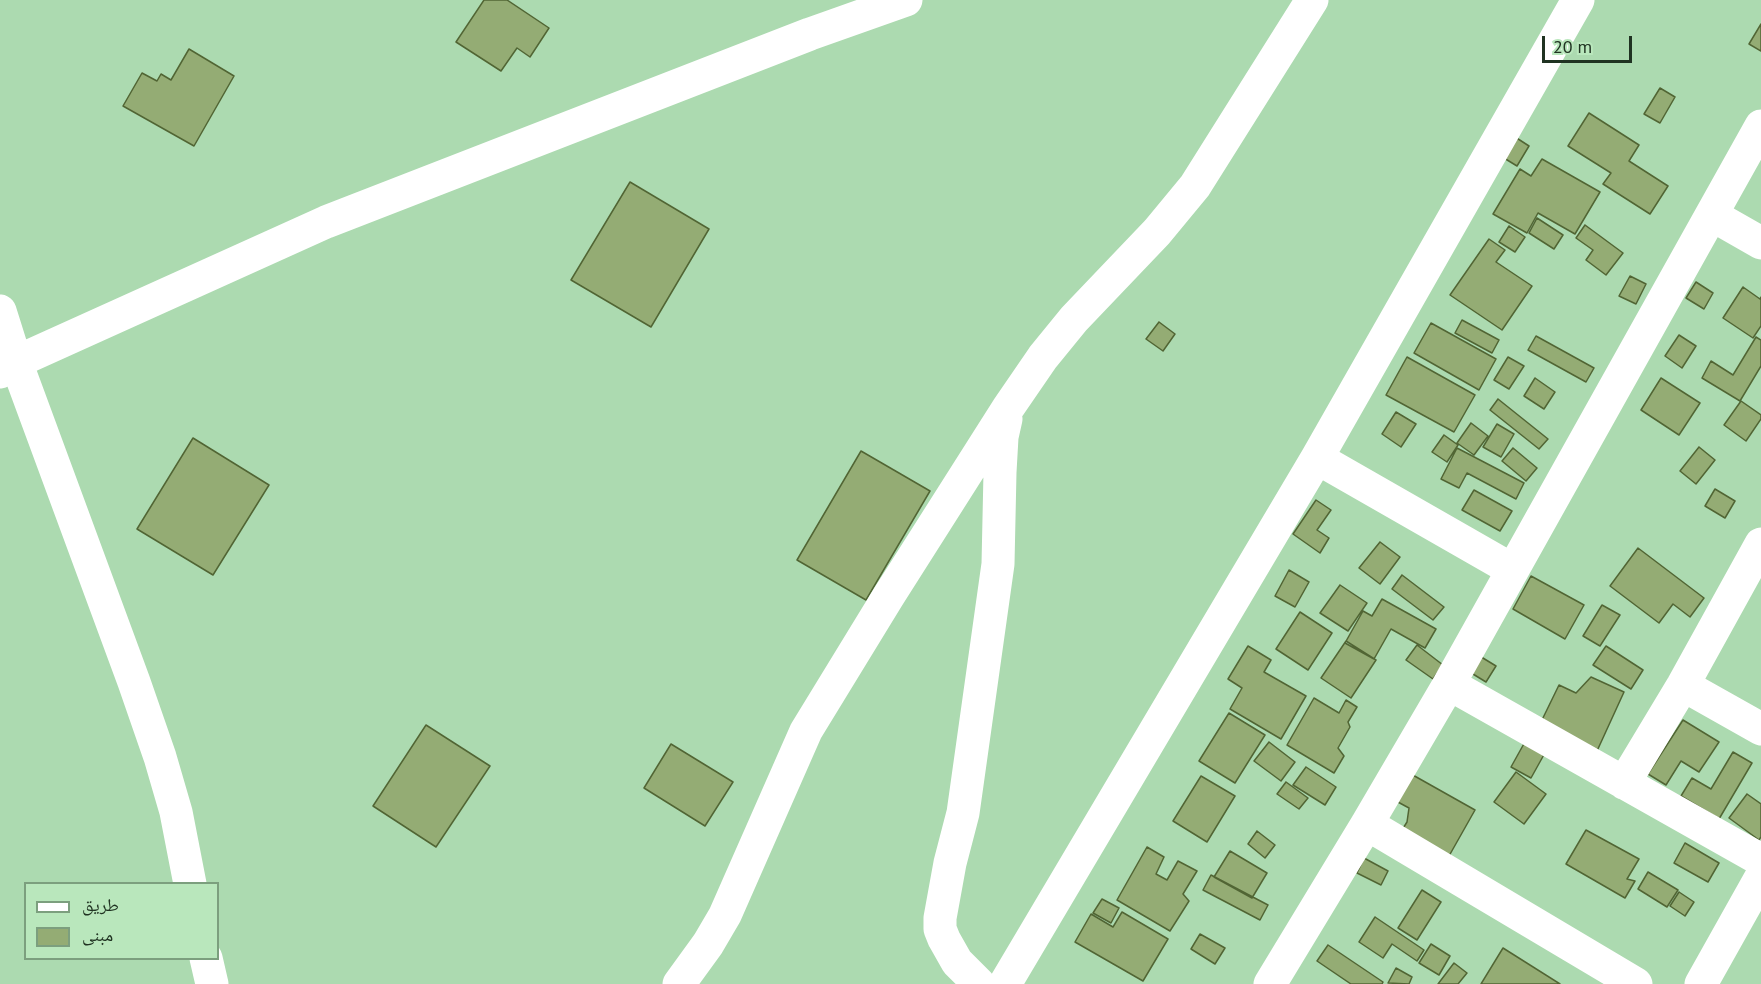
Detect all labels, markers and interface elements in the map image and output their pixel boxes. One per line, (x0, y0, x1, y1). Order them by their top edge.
scale bar (1545, 24, 1635, 62)
text: 20 m (1553, 35, 1592, 58)
legend (24, 882, 219, 960)
text: طريق (82, 893, 119, 916)
text: مبنى (82, 923, 113, 946)

